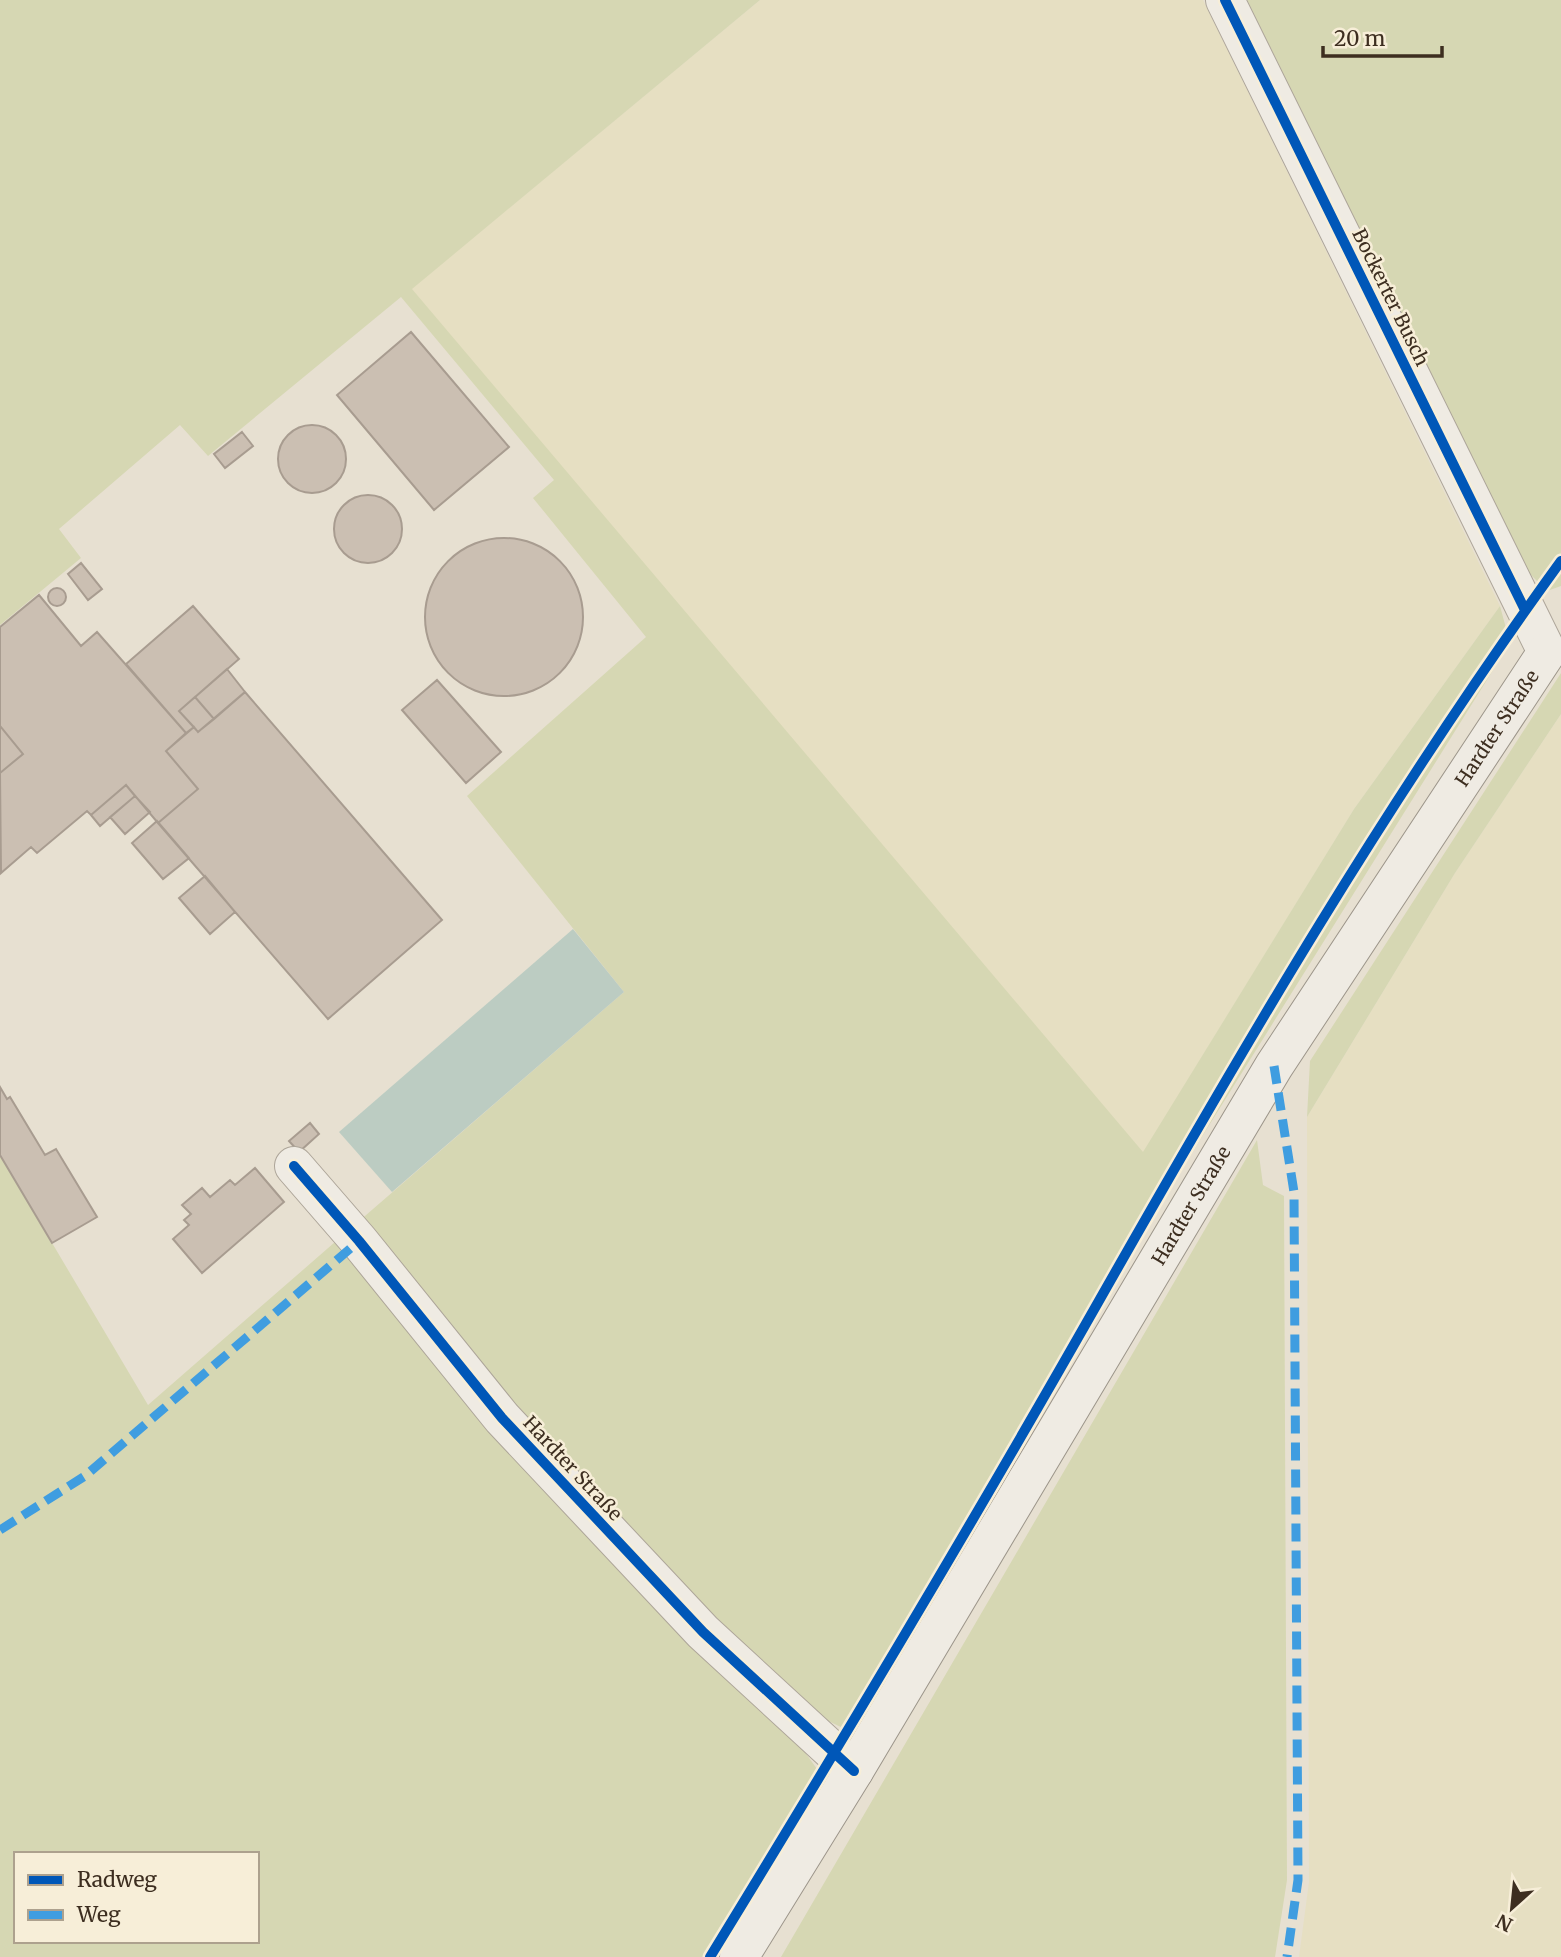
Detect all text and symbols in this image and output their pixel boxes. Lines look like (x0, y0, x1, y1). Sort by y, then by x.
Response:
scale bar (1323, 14, 1442, 58)
text: 20 m (1334, 25, 1386, 52)
street label: Bockerter Busch (1347, 224, 1435, 370)
street label: Hardter Straße (1450, 665, 1544, 791)
street label: Hardter Straße (1146, 1141, 1236, 1269)
street label: Hardter Straße (518, 1411, 628, 1525)
legend (14, 1852, 259, 1943)
text: Radweg (77, 1866, 157, 1893)
north arrow (1477, 1873, 1547, 1943)
text: Weg (76, 1901, 121, 1928)
text: N (1492, 1909, 1516, 1937)

